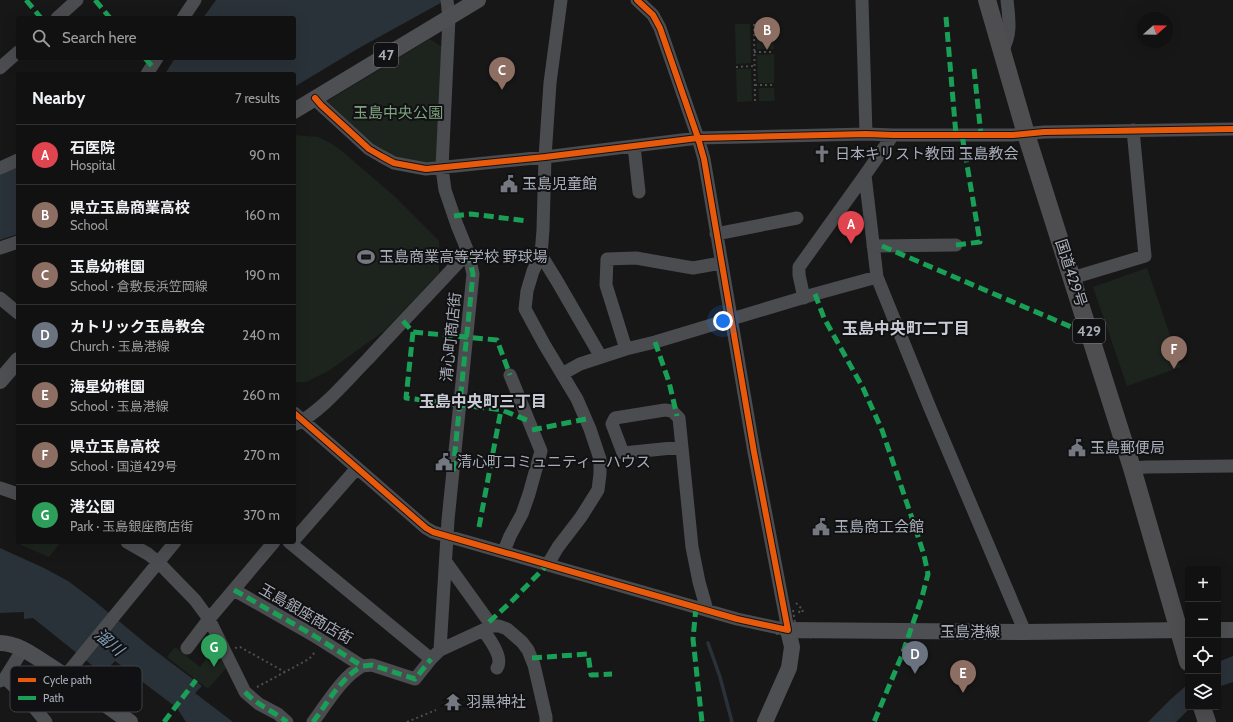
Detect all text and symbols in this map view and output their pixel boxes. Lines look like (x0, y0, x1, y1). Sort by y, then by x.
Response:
north arrow (1137, 12, 1173, 48)
search box (16, 16, 296, 60)
pin: B (754, 17, 780, 50)
icon: search (30, 27, 52, 49)
text: Search here (62, 29, 137, 47)
road number: 47 (374, 43, 398, 67)
pin: C (489, 57, 515, 90)
text: Nearby (32, 88, 85, 108)
text: 7 results (235, 90, 280, 106)
park label: 玉島中央公園 (353, 104, 443, 122)
text: 石医院 (70, 139, 115, 157)
church icon: 日本キリスト教団 玉島教会 (812, 144, 832, 164)
place label: 日本キリスト教団 玉島教会 (835, 145, 1018, 163)
text: A (41, 147, 49, 163)
text: 90 m (249, 147, 280, 163)
text: Hospital (70, 157, 115, 173)
public building icon: 玉島児童館 (499, 174, 519, 194)
place label: 玉島児童館 (522, 175, 597, 193)
text: 県立玉島商業高校 (70, 199, 190, 217)
text: B (41, 207, 49, 223)
text: 160 m (245, 207, 280, 223)
pin: A (838, 211, 864, 244)
text: School (70, 217, 108, 233)
street label: 国道429号 (1052, 237, 1090, 309)
sports icon: 玉島商業高等学校 野球場 (356, 247, 376, 267)
place label: 玉島商業高等学校 野球場 (379, 248, 547, 266)
text: 玉島幼稚園 (70, 258, 145, 276)
text: C (41, 267, 49, 283)
text: 190 m (245, 267, 280, 283)
text: School · 倉敷長浜笠岡線 (70, 278, 208, 294)
street label: 清心町商店街 (437, 291, 465, 383)
your location (713, 311, 733, 331)
text: カトリック玉島教会 (70, 318, 205, 336)
district label: 玉島中央町二丁目 (842, 319, 970, 338)
road number: 429 (1073, 319, 1105, 343)
text: D (40, 327, 50, 343)
text: 240 m (242, 327, 280, 343)
pin: F (1161, 336, 1187, 369)
text: Church · 玉島港線 (70, 338, 170, 354)
text: 海星幼稚園 (70, 378, 145, 396)
text: E (41, 387, 49, 403)
text: 260 m (242, 387, 280, 403)
district label: 玉島中央町三丁目 (419, 392, 547, 411)
text: School · 玉島港線 (70, 398, 169, 414)
text: 県立玉島高校 (70, 438, 160, 456)
public building icon: 玉島郵便局 (1067, 438, 1087, 458)
place label: 玉島郵便局 (1090, 439, 1165, 457)
text: F (42, 447, 48, 463)
text: 270 m (243, 447, 280, 463)
public building icon: 清心町コミュニティーハウス (434, 452, 454, 472)
place label: 清心町コミュニティーハウス (457, 453, 651, 471)
text: School · 国道429号 (70, 458, 178, 474)
text: 港公園 (70, 498, 115, 516)
text: G (41, 507, 49, 523)
text: 370 m (243, 507, 280, 523)
public building icon: 玉島商工会館 (811, 517, 831, 537)
text: Park · 玉島銀座商店街 (70, 518, 193, 534)
place label: 玉島商工会館 (834, 518, 924, 536)
map controls (1185, 566, 1221, 710)
button: + (1185, 566, 1221, 602)
street label: 玉島銀座商店街 (256, 580, 356, 648)
button: − (1185, 602, 1221, 638)
street label: 玉島港線 (940, 623, 1000, 641)
water label: 溜川 (91, 624, 129, 661)
pin: G (201, 634, 227, 667)
button: locate (1185, 638, 1221, 674)
pin: D (902, 641, 928, 674)
pin: E (950, 660, 976, 693)
legend (10, 666, 142, 712)
text: Cycle path (43, 673, 92, 687)
button: layers (1185, 674, 1221, 710)
text: Path (43, 691, 64, 705)
temple icon: 羽黒神社 (443, 692, 463, 712)
place label: 羽黒神社 (466, 693, 526, 711)

